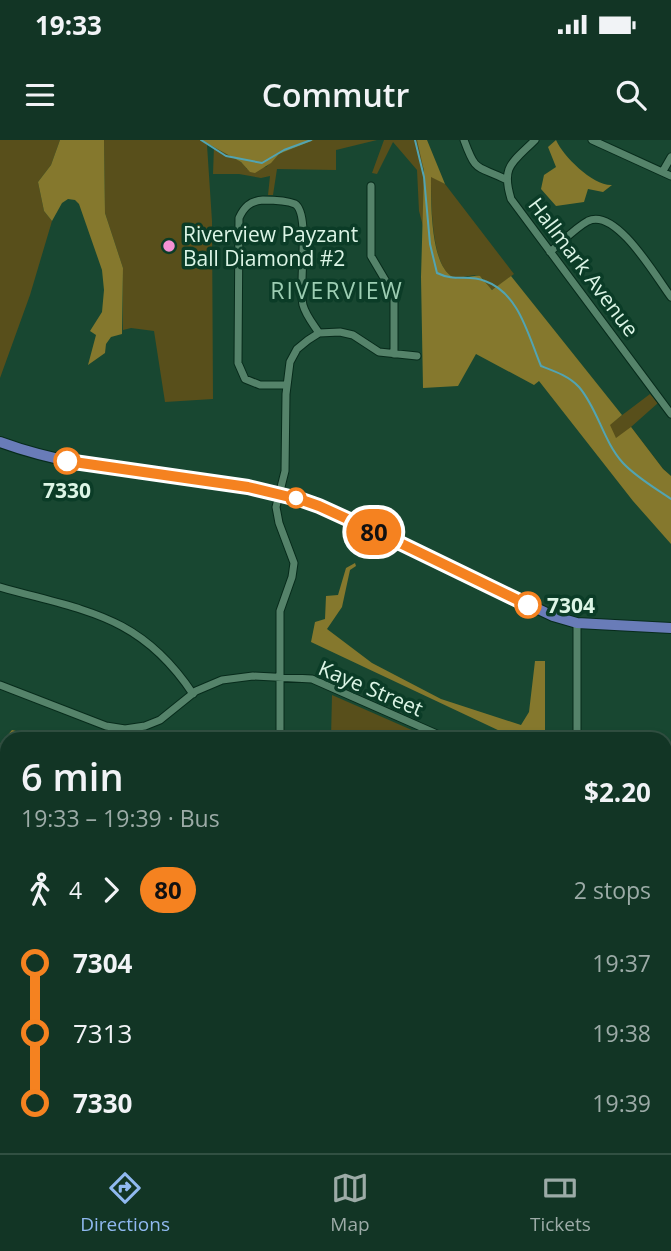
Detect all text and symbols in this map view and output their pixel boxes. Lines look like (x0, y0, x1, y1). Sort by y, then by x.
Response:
text: 19:33 (35, 7, 102, 43)
text: Commutr (262, 73, 409, 116)
icon: menu (21, 76, 59, 114)
icon: search (612, 76, 650, 114)
street label: Hallmark Avenue (523, 192, 645, 342)
place label: Riverview Payzant Ball Diamond #2 (183, 220, 358, 272)
marker: Riverview Payzant Ball Diamond #2 (161, 238, 177, 254)
district label: RIVERVIEW (270, 274, 404, 306)
marker: 7330 (54, 448, 80, 474)
place label: 7330 (43, 476, 91, 504)
unlabelled marker (286, 488, 306, 508)
line badge: 80 (342, 509, 406, 555)
text: 80 (360, 515, 388, 548)
place label: 7304 (547, 591, 595, 619)
marker: 7304 (515, 592, 541, 618)
street label: Kaye Street (314, 653, 428, 723)
text: 6 min (21, 750, 124, 802)
text: $2.20 (584, 774, 651, 810)
text: 19:33 – 19:39 · Bus (21, 802, 220, 834)
icon: walk (21, 871, 59, 909)
icon: forward (92, 871, 130, 909)
text: 80 (154, 873, 182, 906)
text: 4 (69, 874, 82, 906)
text: 2 stops (574, 874, 651, 906)
text: 7304 (73, 945, 132, 981)
text: 19:37 (592, 947, 651, 979)
text: 7313 (73, 1015, 132, 1051)
text: 19:38 (592, 1017, 651, 1049)
text: 7330 (73, 1085, 132, 1121)
text: 19:39 (592, 1087, 651, 1119)
tab: Directions (80, 1169, 170, 1237)
tab: Map (330, 1169, 370, 1237)
tab: Tickets (530, 1169, 591, 1237)

